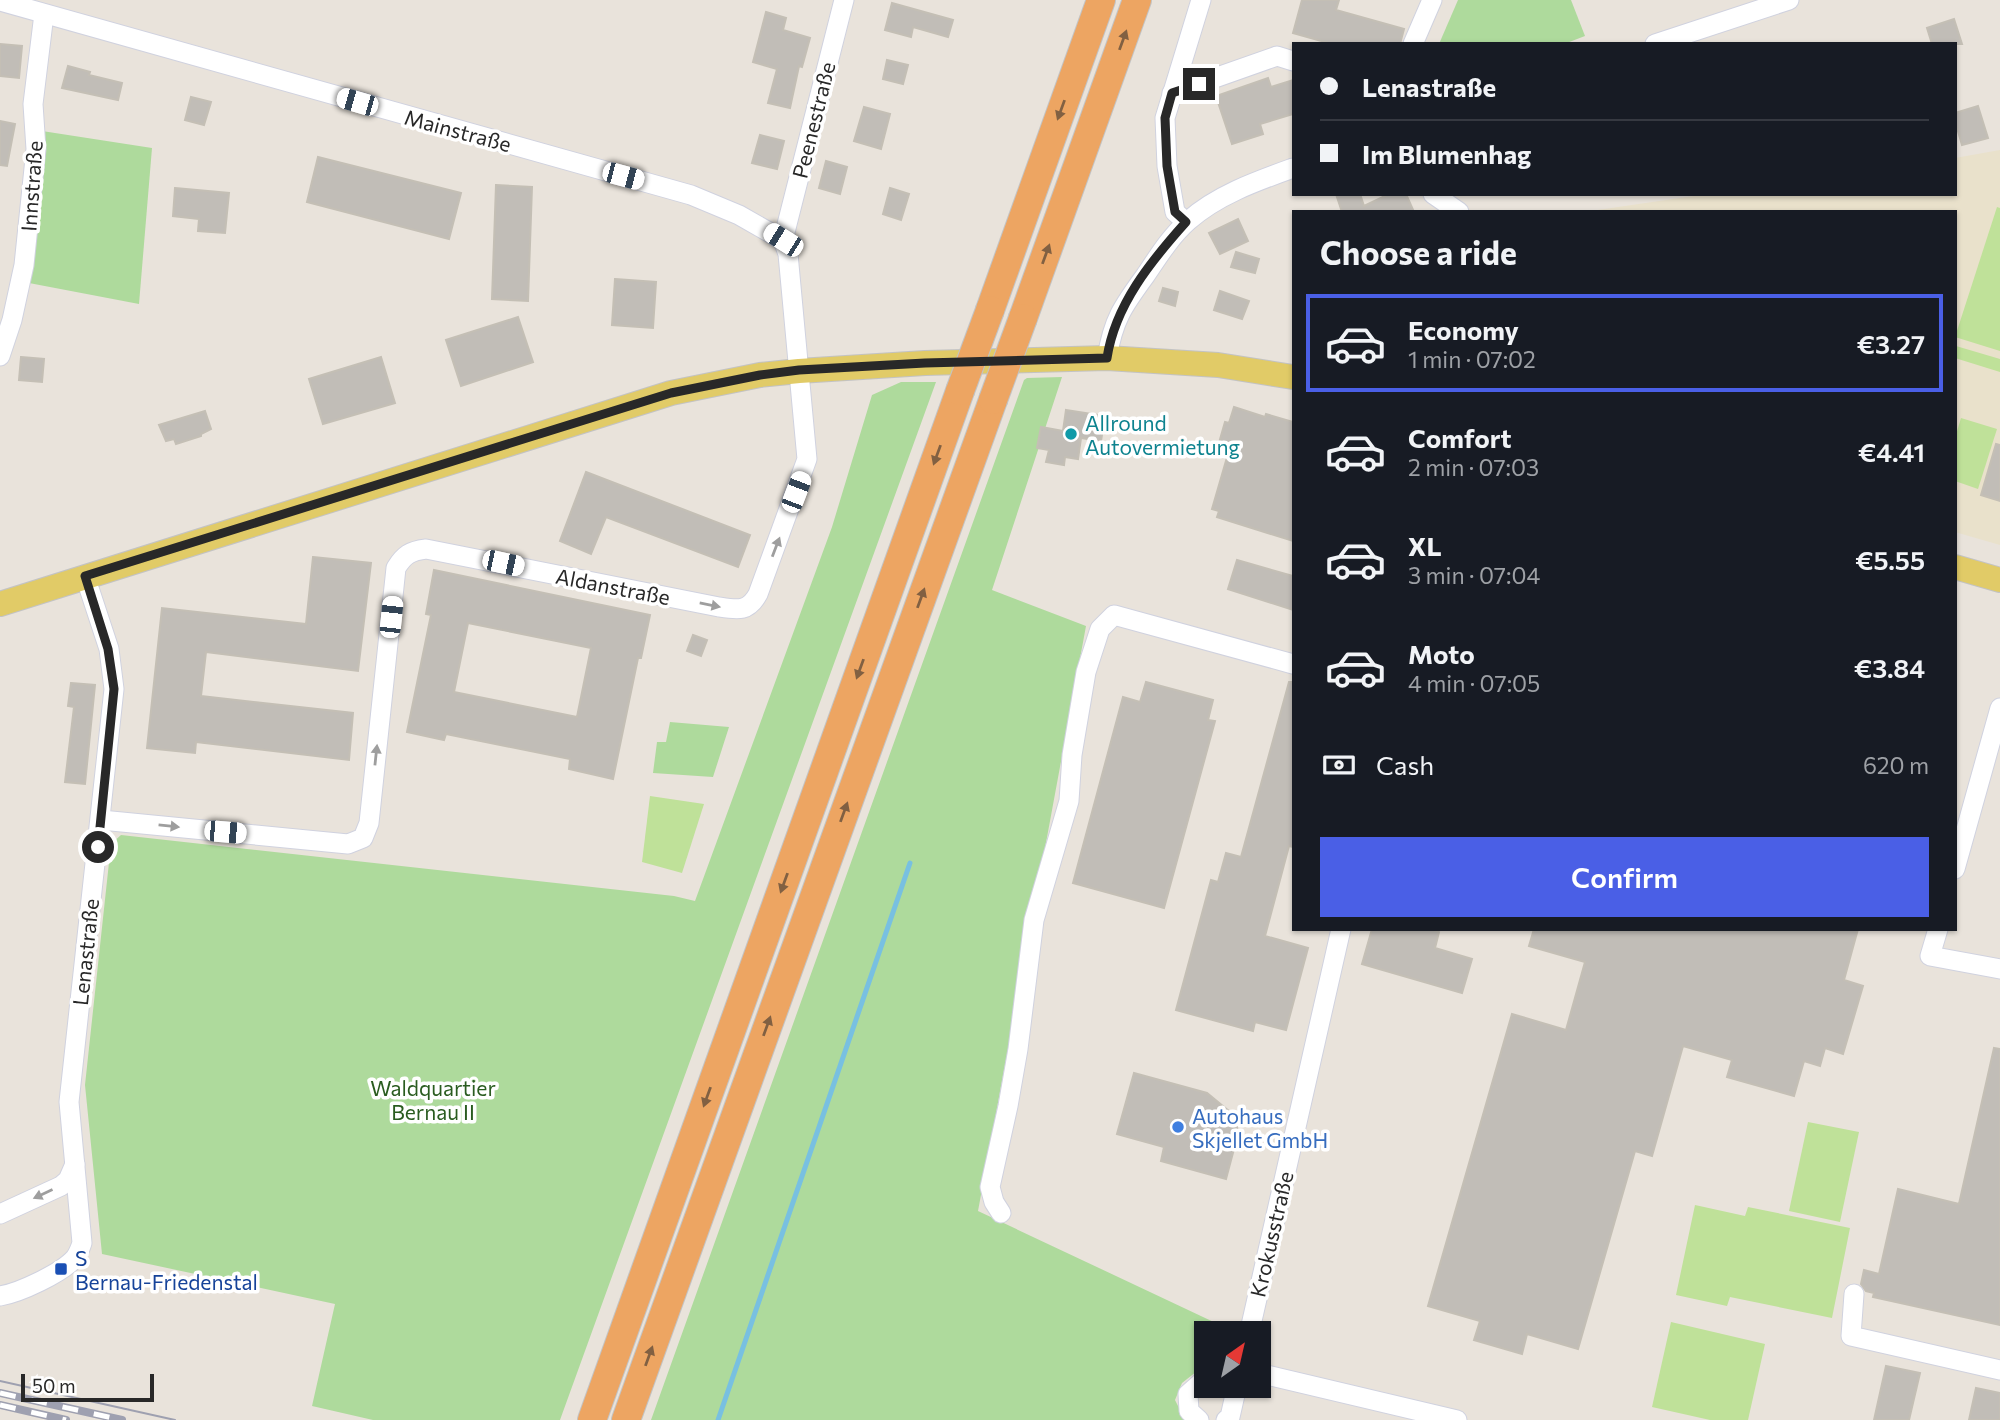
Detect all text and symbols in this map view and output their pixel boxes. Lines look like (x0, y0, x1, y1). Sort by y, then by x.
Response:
one-way arrow (1118, 29, 1129, 50)
street label: Peenestraße (786, 59, 840, 181)
route end (1183, 68, 1215, 100)
text: Lenastraße (1362, 71, 1496, 102)
car (334, 86, 381, 118)
one-way arrow (1055, 100, 1066, 121)
street label: Mainstraße (402, 104, 514, 156)
text: Im Blumenhag (1362, 138, 1531, 169)
street label: Innstraße (15, 140, 47, 232)
car (600, 160, 647, 192)
car (760, 220, 807, 260)
text: Choose a ride (1320, 232, 1517, 272)
one-way arrow (1041, 243, 1052, 264)
icon: car (1324, 312, 1387, 375)
text: Economy (1408, 314, 1519, 345)
text: €3.27 (1857, 328, 1925, 359)
text: 1 min · 07:02 (1408, 345, 1536, 373)
place label: Allround Autovermietung (1085, 410, 1240, 459)
icon: car (1324, 420, 1387, 483)
text: Comfort (1408, 422, 1511, 453)
marker: Allround Autovermietung (1063, 426, 1079, 442)
text: €4.41 (1858, 436, 1925, 467)
one-way arrow (931, 444, 942, 465)
text: 2 min · 07:03 (1408, 453, 1539, 481)
car (779, 469, 814, 515)
icon: car (1324, 528, 1387, 591)
text: XL (1408, 530, 1442, 561)
one-way arrow (770, 536, 781, 557)
text: €5.55 (1855, 544, 1925, 575)
car (481, 548, 526, 578)
text: 3 min · 07:04 (1408, 561, 1540, 589)
street label: Aldanstraße (554, 563, 672, 609)
one-way arrow (916, 588, 927, 609)
car (379, 595, 404, 639)
one-way arrow (699, 600, 721, 611)
icon: car (1324, 636, 1387, 699)
text: Moto (1408, 638, 1475, 669)
text: €3.84 (1854, 652, 1925, 683)
one-way arrow (854, 659, 865, 680)
text: 4 min · 07:05 (1408, 669, 1540, 697)
one-way arrow (370, 744, 381, 766)
icon: cash (1320, 746, 1358, 784)
text: Cash (1376, 749, 1434, 780)
text: 620 m (1863, 751, 1929, 779)
one-way arrow (839, 802, 850, 823)
car (204, 820, 247, 844)
one-way arrow (158, 821, 180, 832)
route start (82, 831, 114, 863)
button: Confirm (1320, 837, 1929, 917)
one-way arrow (778, 873, 789, 894)
street label: Lenastraße (67, 897, 103, 1007)
one-way arrow (762, 1016, 773, 1037)
park label: Waldquartier Bernau II (370, 1075, 496, 1124)
one-way arrow (701, 1087, 712, 1108)
place label: Autohaus Skjellet GmbH (1192, 1103, 1328, 1152)
marker: Autohaus Skjellet GmbH (1170, 1119, 1186, 1135)
street label: Krokusstraße (1244, 1169, 1298, 1299)
one-way arrow (33, 1188, 53, 1200)
place label: S Bernau-Friedenstal (75, 1245, 258, 1294)
marker: S Bernau-Friedenstal (53, 1261, 69, 1277)
north arrow (1194, 1321, 1270, 1398)
map controls (1194, 1321, 1271, 1398)
one-way arrow (644, 1345, 655, 1366)
scale bar (21, 1371, 154, 1403)
text: 50 m (32, 1374, 76, 1397)

